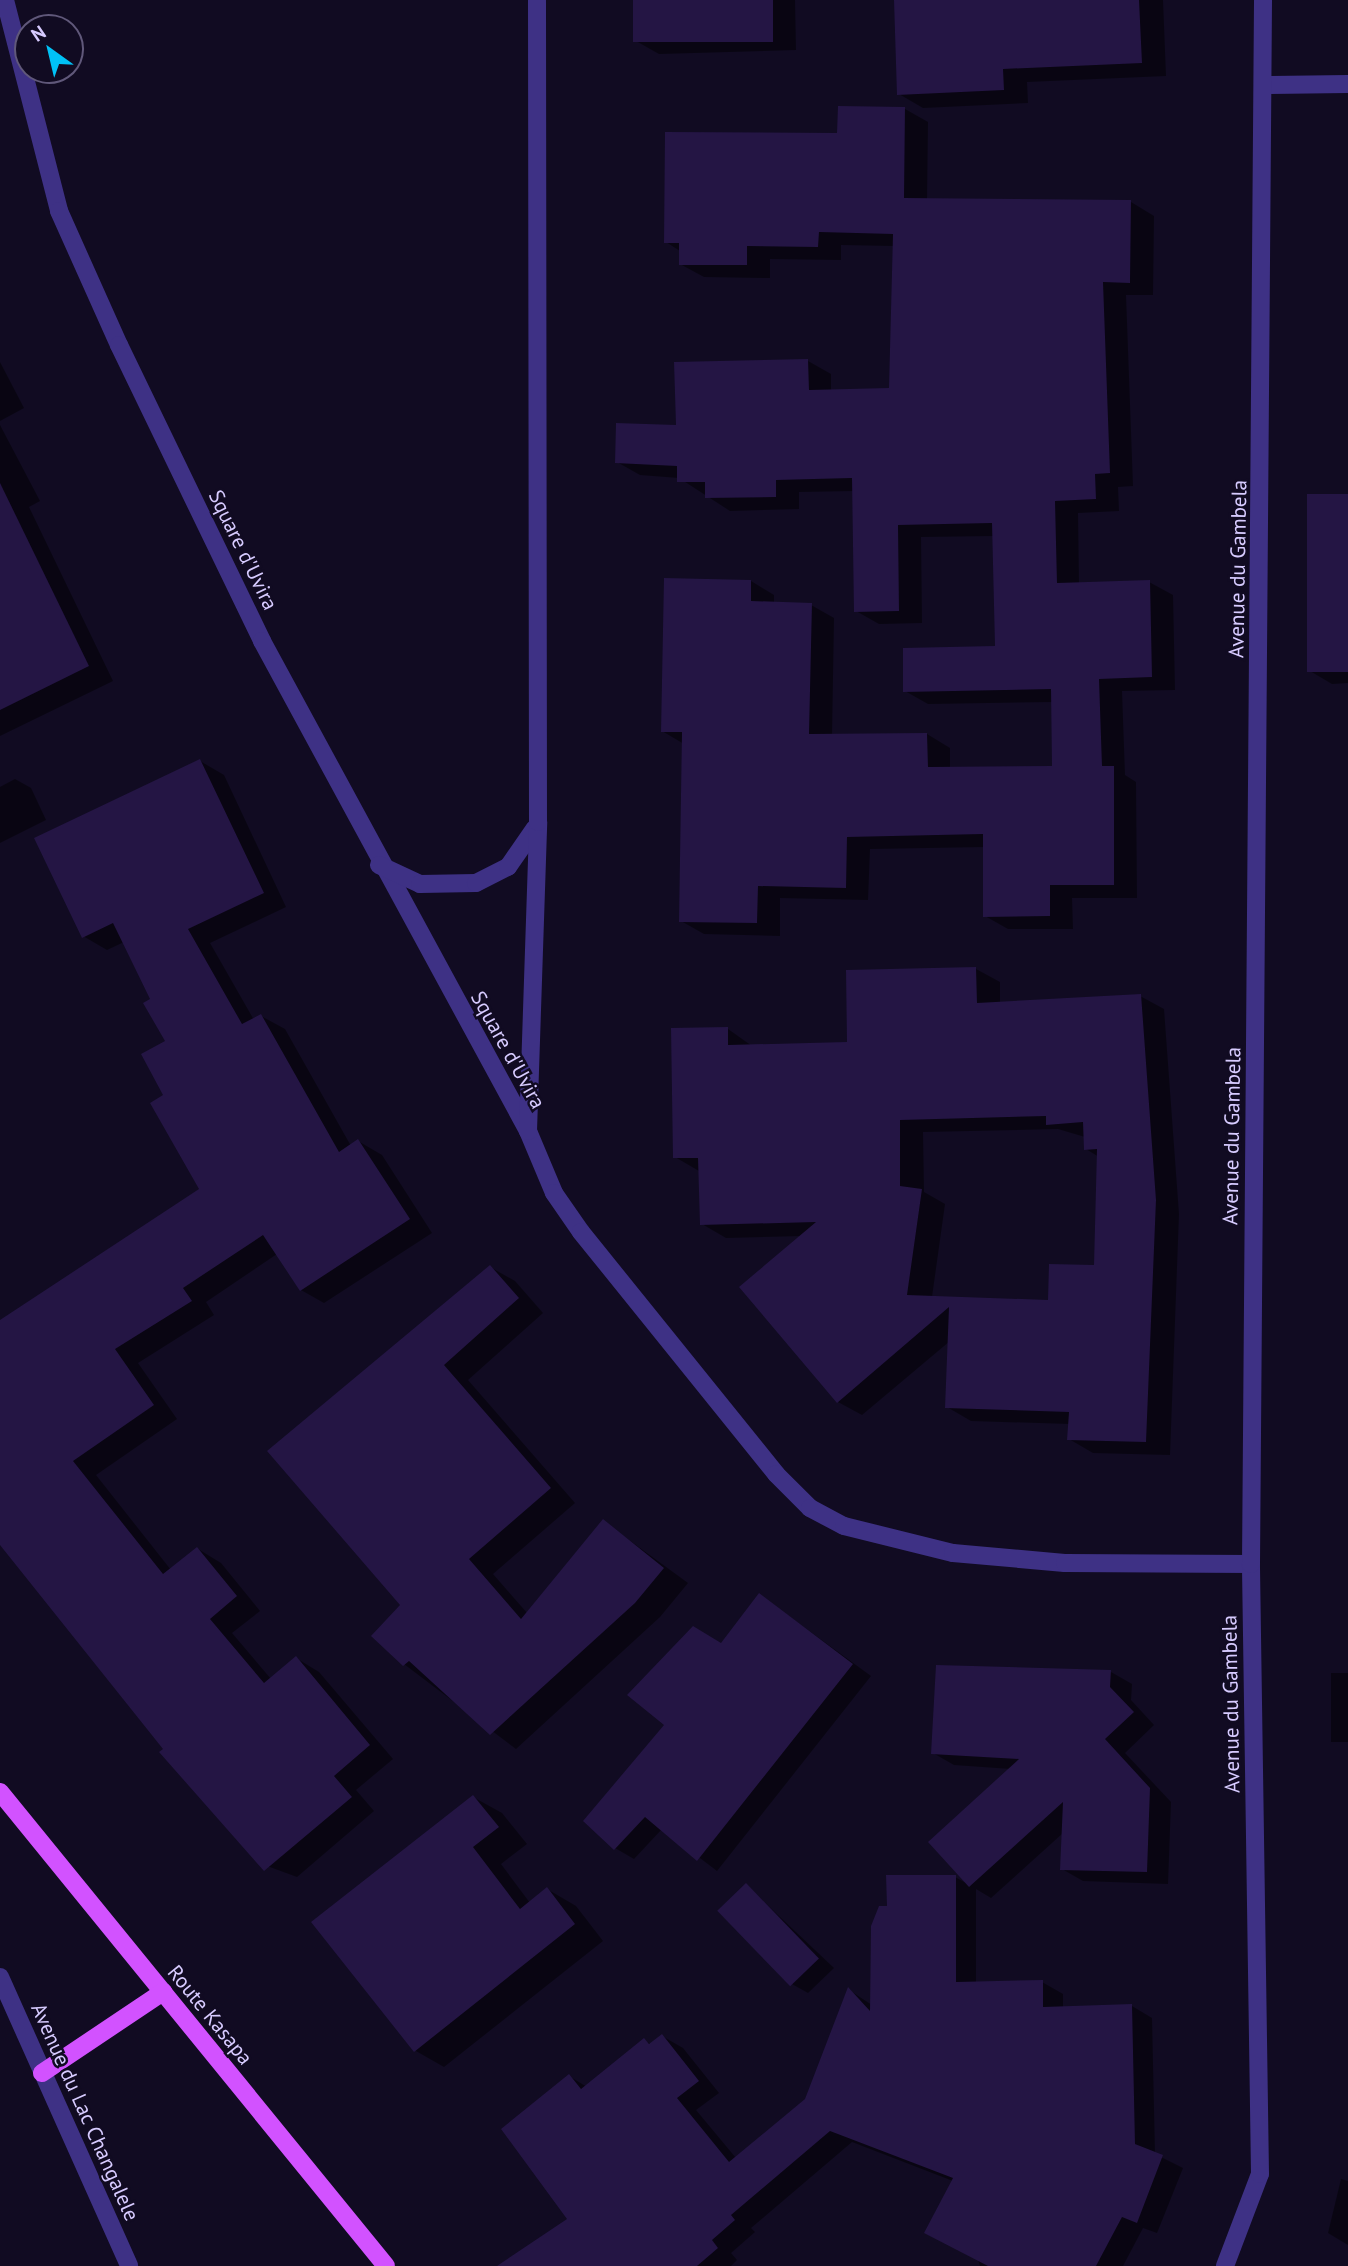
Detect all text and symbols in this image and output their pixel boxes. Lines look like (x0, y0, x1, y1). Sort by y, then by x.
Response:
north arrow (14, 14, 84, 84)
text: N (26, 20, 50, 47)
street label: Avenue du Gambela (1224, 480, 1252, 658)
street label: Square d'Uvira (203, 486, 283, 614)
street label: Square d'Uvira (465, 987, 551, 1113)
street label: Avenue du Gambela (1218, 1047, 1246, 1225)
street label: Avenue du Gambela (1217, 1615, 1245, 1793)
street label: Route Kasapa (162, 1960, 258, 2070)
street label: Avenue du Lac Changalele (25, 1999, 145, 2225)

